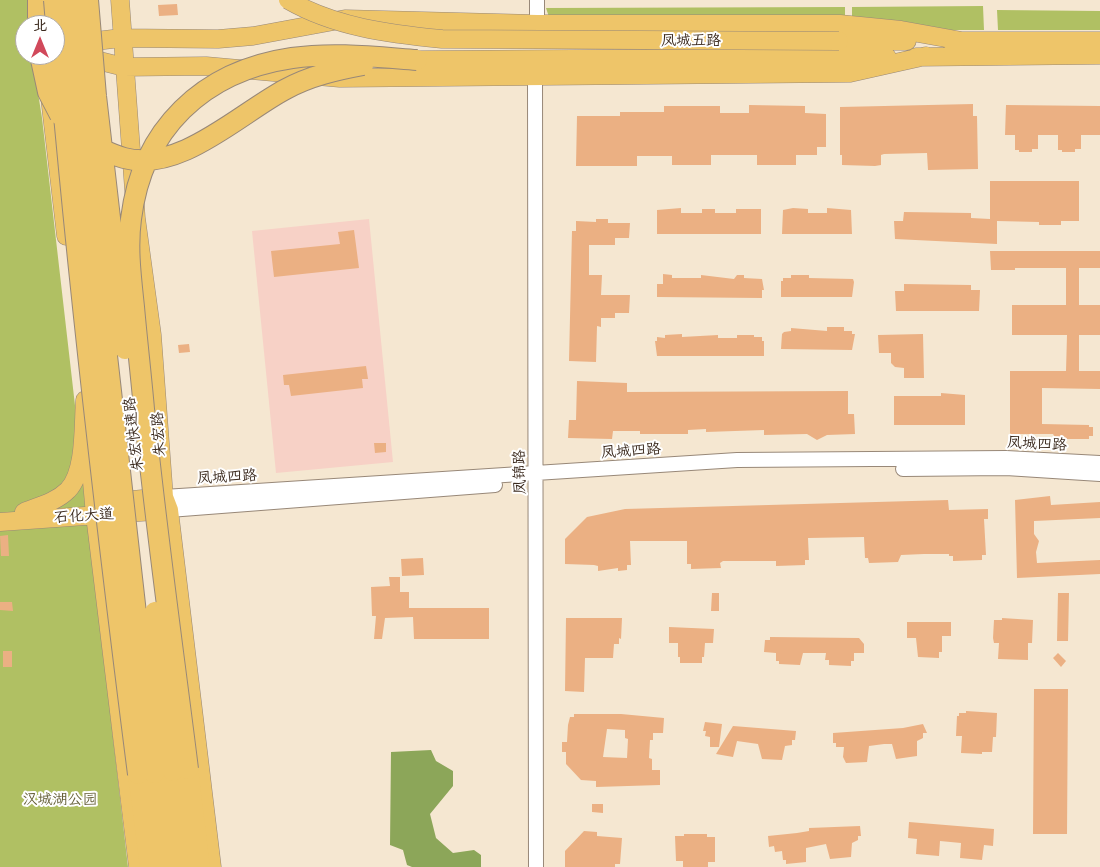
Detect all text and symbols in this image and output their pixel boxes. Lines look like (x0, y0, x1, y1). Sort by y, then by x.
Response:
north arrow (15, 15, 65, 65)
text: 北 (33, 17, 47, 34)
street label: 凤城五路 (661, 32, 721, 50)
street label: 朱宏快速路 (120, 396, 148, 472)
street label: 朱宏路 (148, 411, 170, 457)
street label: 凤城四路 (1007, 433, 1067, 455)
street label: 凤城四路 (600, 440, 662, 462)
street label: 凤锦路 (511, 449, 529, 495)
street label: 凤城四路 (197, 466, 257, 488)
street label: 石化大道 (53, 505, 115, 527)
park label: 汉城湖公园 (23, 791, 97, 809)

